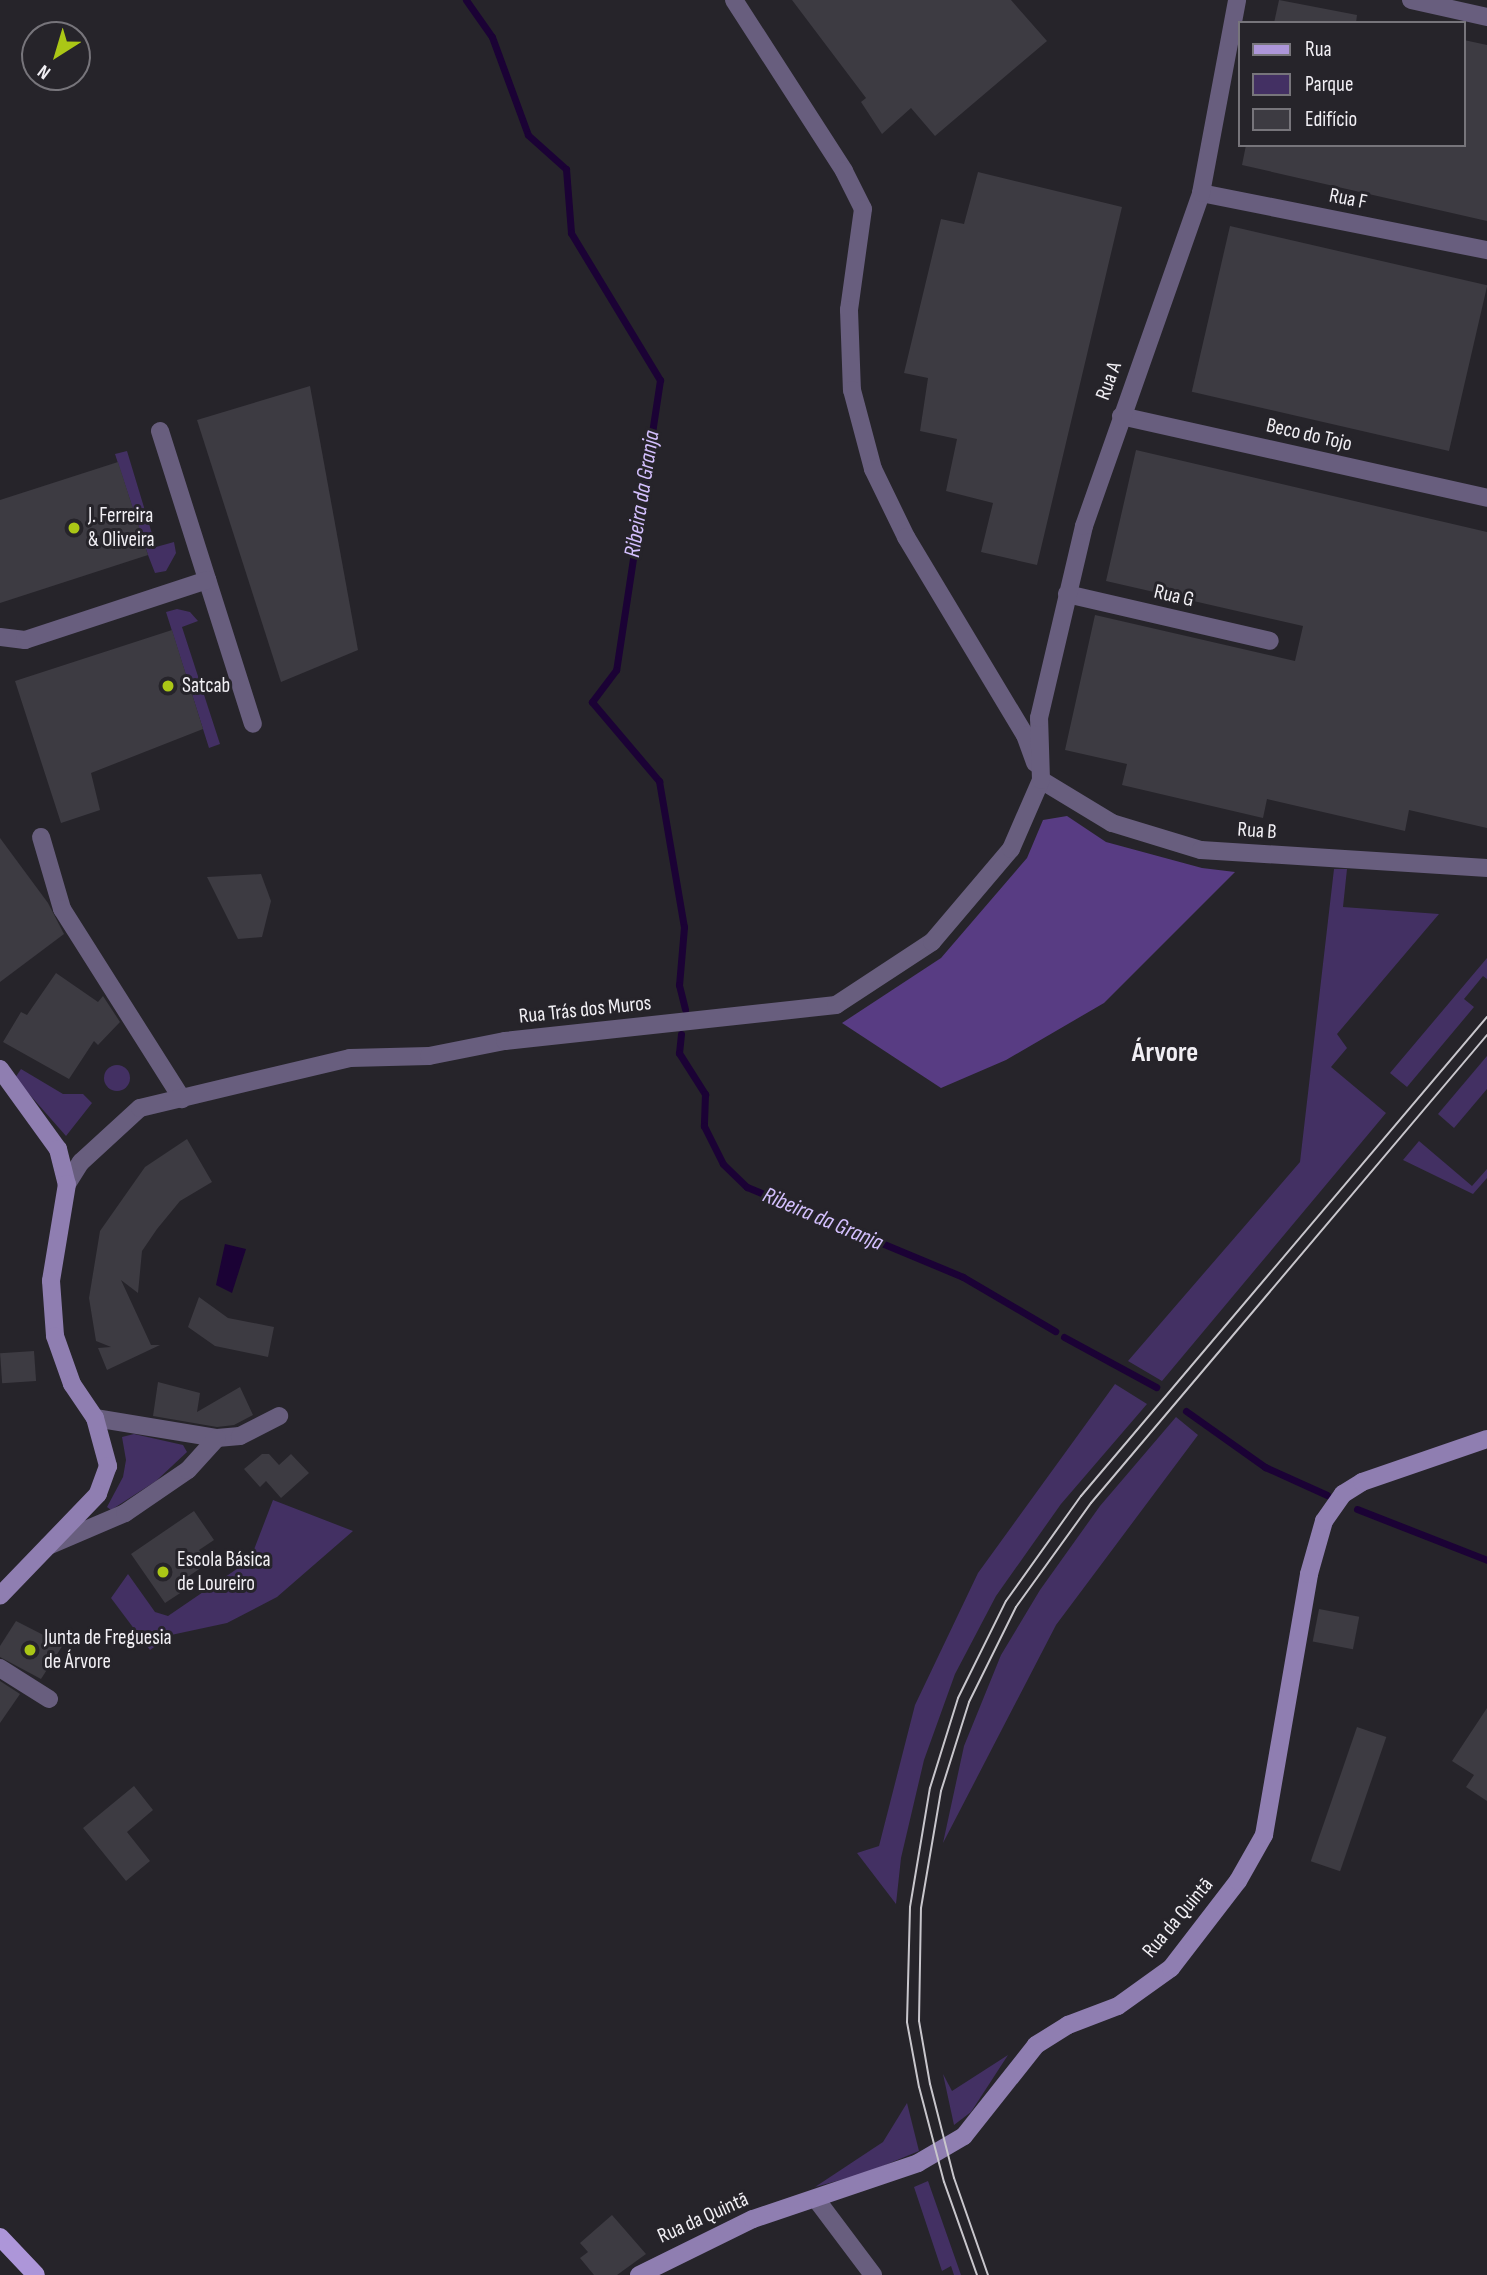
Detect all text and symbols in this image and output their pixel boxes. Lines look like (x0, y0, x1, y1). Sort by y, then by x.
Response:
north arrow (21, 21, 91, 91)
legend (1238, 21, 1466, 147)
text: Rua (1305, 37, 1332, 62)
text: N (33, 59, 55, 84)
text: Parque (1305, 72, 1353, 97)
text: Edifício (1305, 107, 1357, 132)
street label: Rua F (1327, 183, 1369, 215)
street label: Rua A (1091, 358, 1127, 404)
street label: Beco do Tojo (1264, 413, 1354, 457)
water label: Ribeira da Granja (618, 429, 666, 559)
place label: J. Ferreira & Oliveira (88, 503, 155, 553)
marker: J. Ferreira & Oliveira (66, 520, 82, 536)
street label: Rua G (1151, 579, 1197, 613)
place label: Satcab (182, 673, 230, 699)
marker: Satcab (160, 678, 176, 694)
street label: Rua B (1237, 817, 1277, 845)
street label: Rua Trás dos Muros (518, 991, 652, 1029)
district label: Árvore (1132, 1036, 1198, 1070)
water label: Ribeira da Granja (759, 1181, 887, 1257)
place label: Escola Básica de Loureiro (177, 1547, 271, 1597)
marker: Escola Básica de Loureiro (155, 1564, 171, 1580)
place label: Junta de Freguesia de Árvore (44, 1625, 172, 1675)
marker: Junta de Freguesia de Árvore (22, 1642, 38, 1658)
street label: Rua da Quintã (1137, 1873, 1219, 1963)
street label: Rua da Quintã (654, 2187, 752, 2249)

